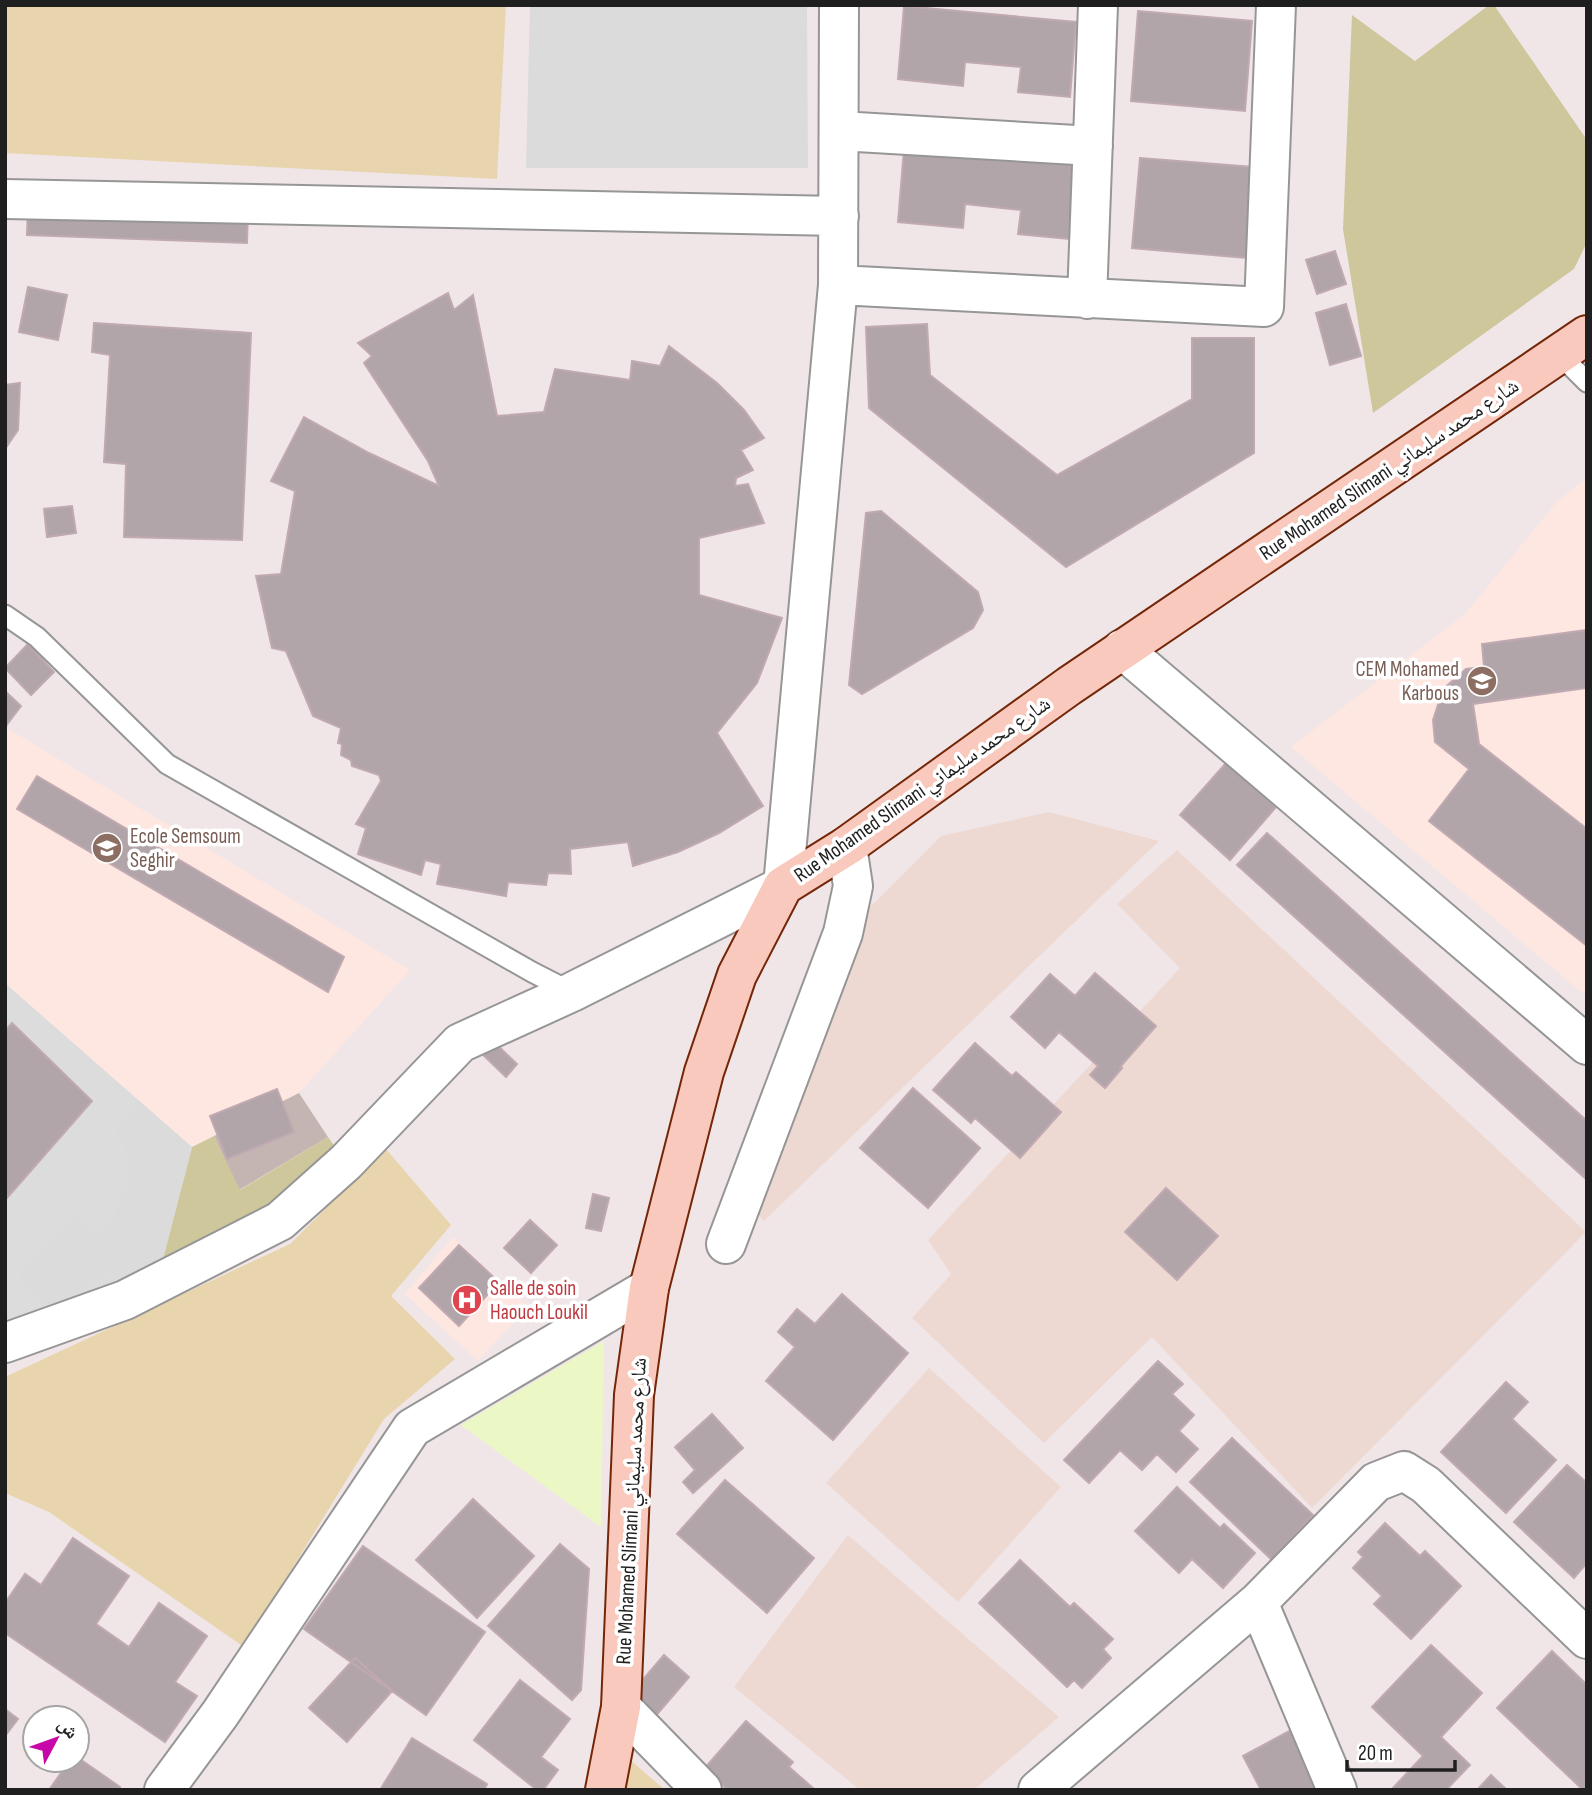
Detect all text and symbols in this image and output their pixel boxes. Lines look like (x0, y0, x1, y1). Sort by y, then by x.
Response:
street label: Rue Mohamed Slimani شارع محمد سليماني (1255, 373, 1525, 568)
place label: CEM Mohamed Karbous (1355, 657, 1459, 706)
school or university icon: CEM Mohamed Karbous (1465, 664, 1499, 698)
street label: Rue Mohamed Slimani شارع محمد سليماني (789, 691, 1057, 890)
place label: Ecole Semsoum Seghir (130, 824, 241, 873)
school or university icon: Ecole Semsoum Seghir (90, 831, 124, 865)
place label: Salle de soin Haouch Loukil (490, 1276, 588, 1325)
hospital icon: Salle de soin Haouch Loukil (450, 1283, 484, 1317)
street label: Rue Mohamed Slimani شارع محمد سليماني (611, 1357, 655, 1665)
north arrow (21, 1704, 91, 1774)
text: ش (52, 1714, 83, 1744)
scale bar (1347, 1728, 1456, 1772)
text: 20 m (1358, 1741, 1393, 1766)

